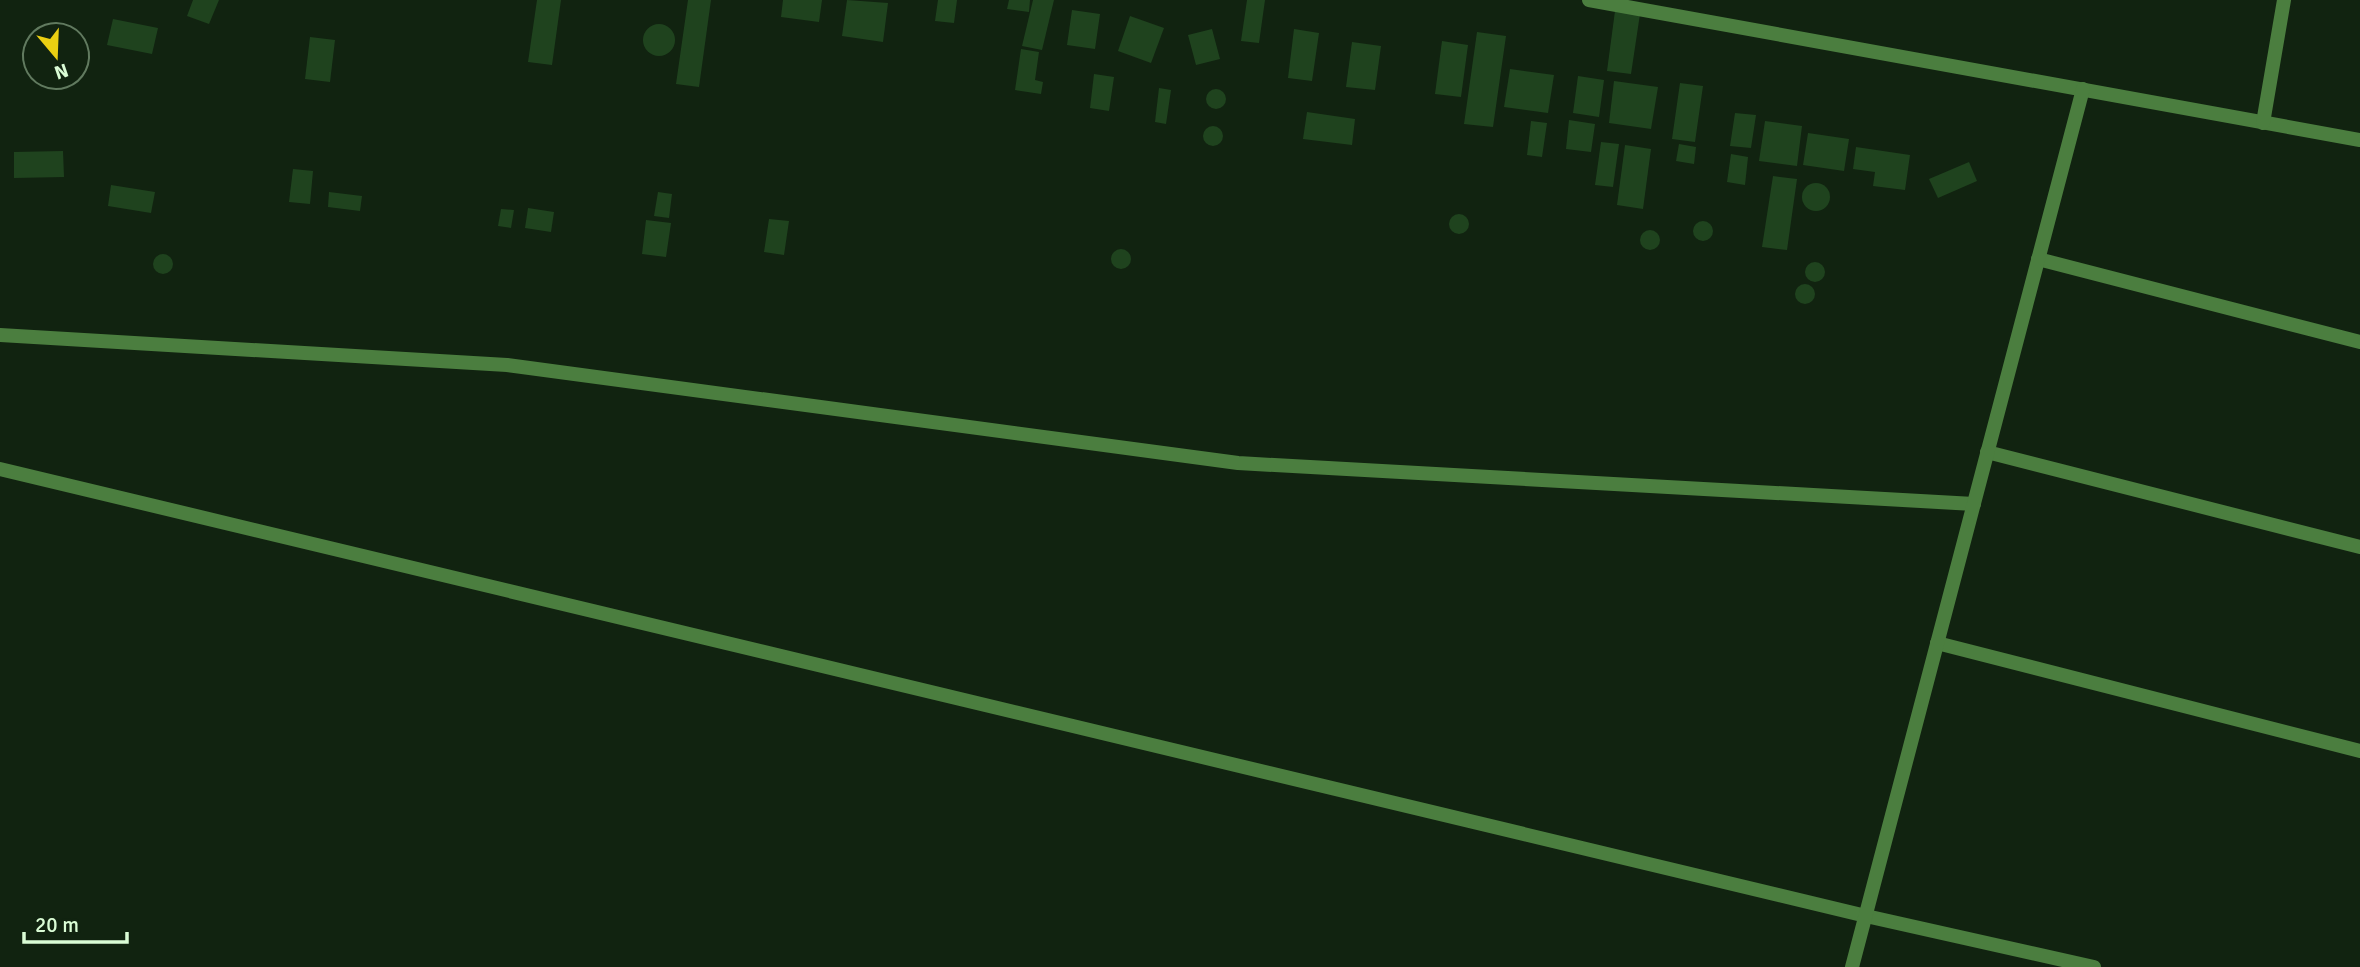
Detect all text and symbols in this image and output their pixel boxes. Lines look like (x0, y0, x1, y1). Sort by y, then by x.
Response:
north arrow (21, 21, 91, 91)
text: N (51, 58, 71, 85)
scale bar (24, 900, 128, 944)
text: 20 m (35, 912, 79, 938)

